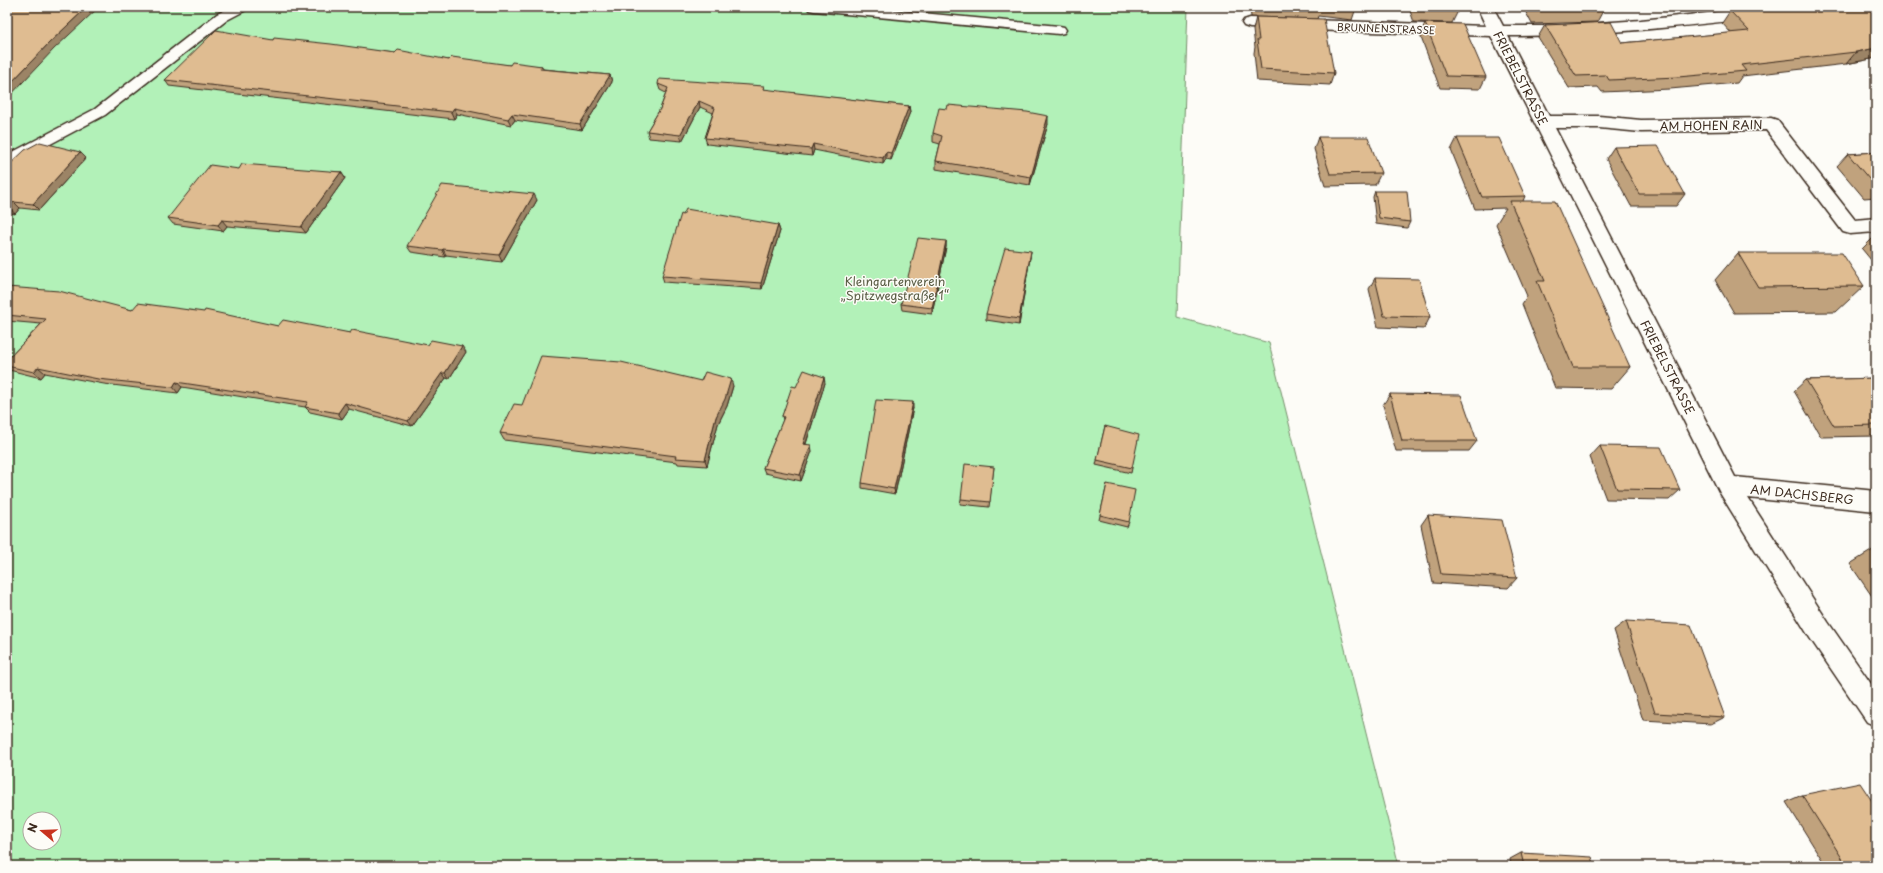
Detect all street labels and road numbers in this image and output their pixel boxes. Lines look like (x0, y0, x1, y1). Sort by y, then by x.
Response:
street label: BRUNNENSTRASSE (1337, 19, 1435, 37)
street label: FRIEBELSTRASSE (1489, 28, 1553, 128)
street label: AM HOHEN RAIN (1659, 115, 1763, 135)
street label: FRIEBELSTRASSE (1636, 317, 1700, 417)
street label: AM DACHSBERG (1750, 480, 1854, 508)

